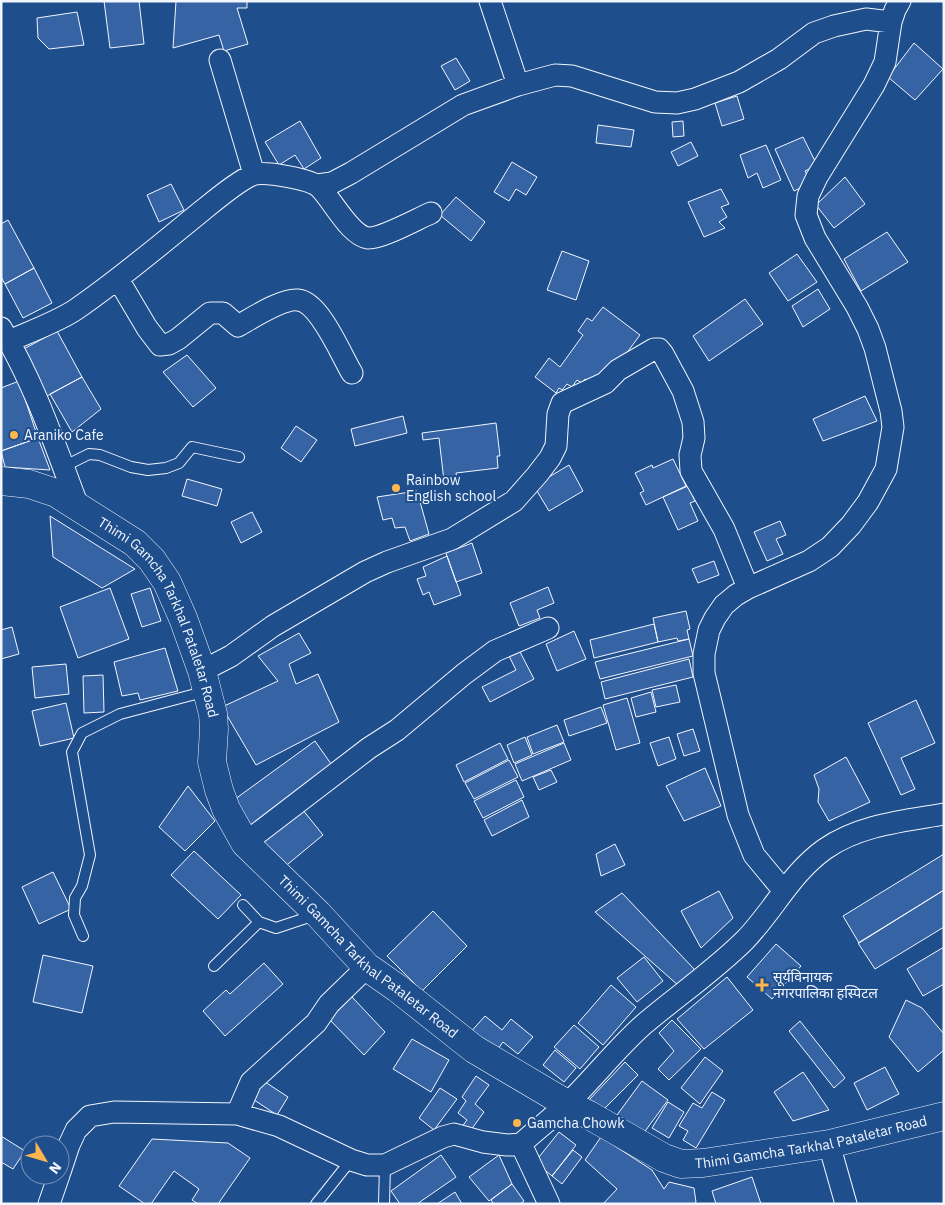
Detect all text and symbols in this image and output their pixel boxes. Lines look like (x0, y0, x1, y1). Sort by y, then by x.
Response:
place label: Araniko Cafe (24, 426, 104, 444)
marker: Araniko Cafe (8, 429, 20, 441)
place label: Rainbow English school (406, 471, 496, 505)
marker: Rainbow English school (390, 482, 402, 494)
street label: Thimi Gamcha Tarkhal Pataletar Road (95, 513, 223, 719)
street label: Thimi Gamcha Tarkhal Pataletar Road (274, 871, 462, 1042)
place label: सूर्यविनायक नगरपालिका हस्पिटल (773, 968, 878, 1002)
marker: सूर्यविनायक नगरपालिका हस्पिटल (755, 978, 769, 992)
street label: Thimi Gamcha Tarkhal Pataletar Road (694, 1111, 929, 1172)
place label: Gamcha Chowk (527, 1114, 625, 1132)
marker: Gamcha Chowk (511, 1117, 523, 1129)
north arrow (20, 1135, 70, 1185)
text: N (45, 1158, 65, 1178)

